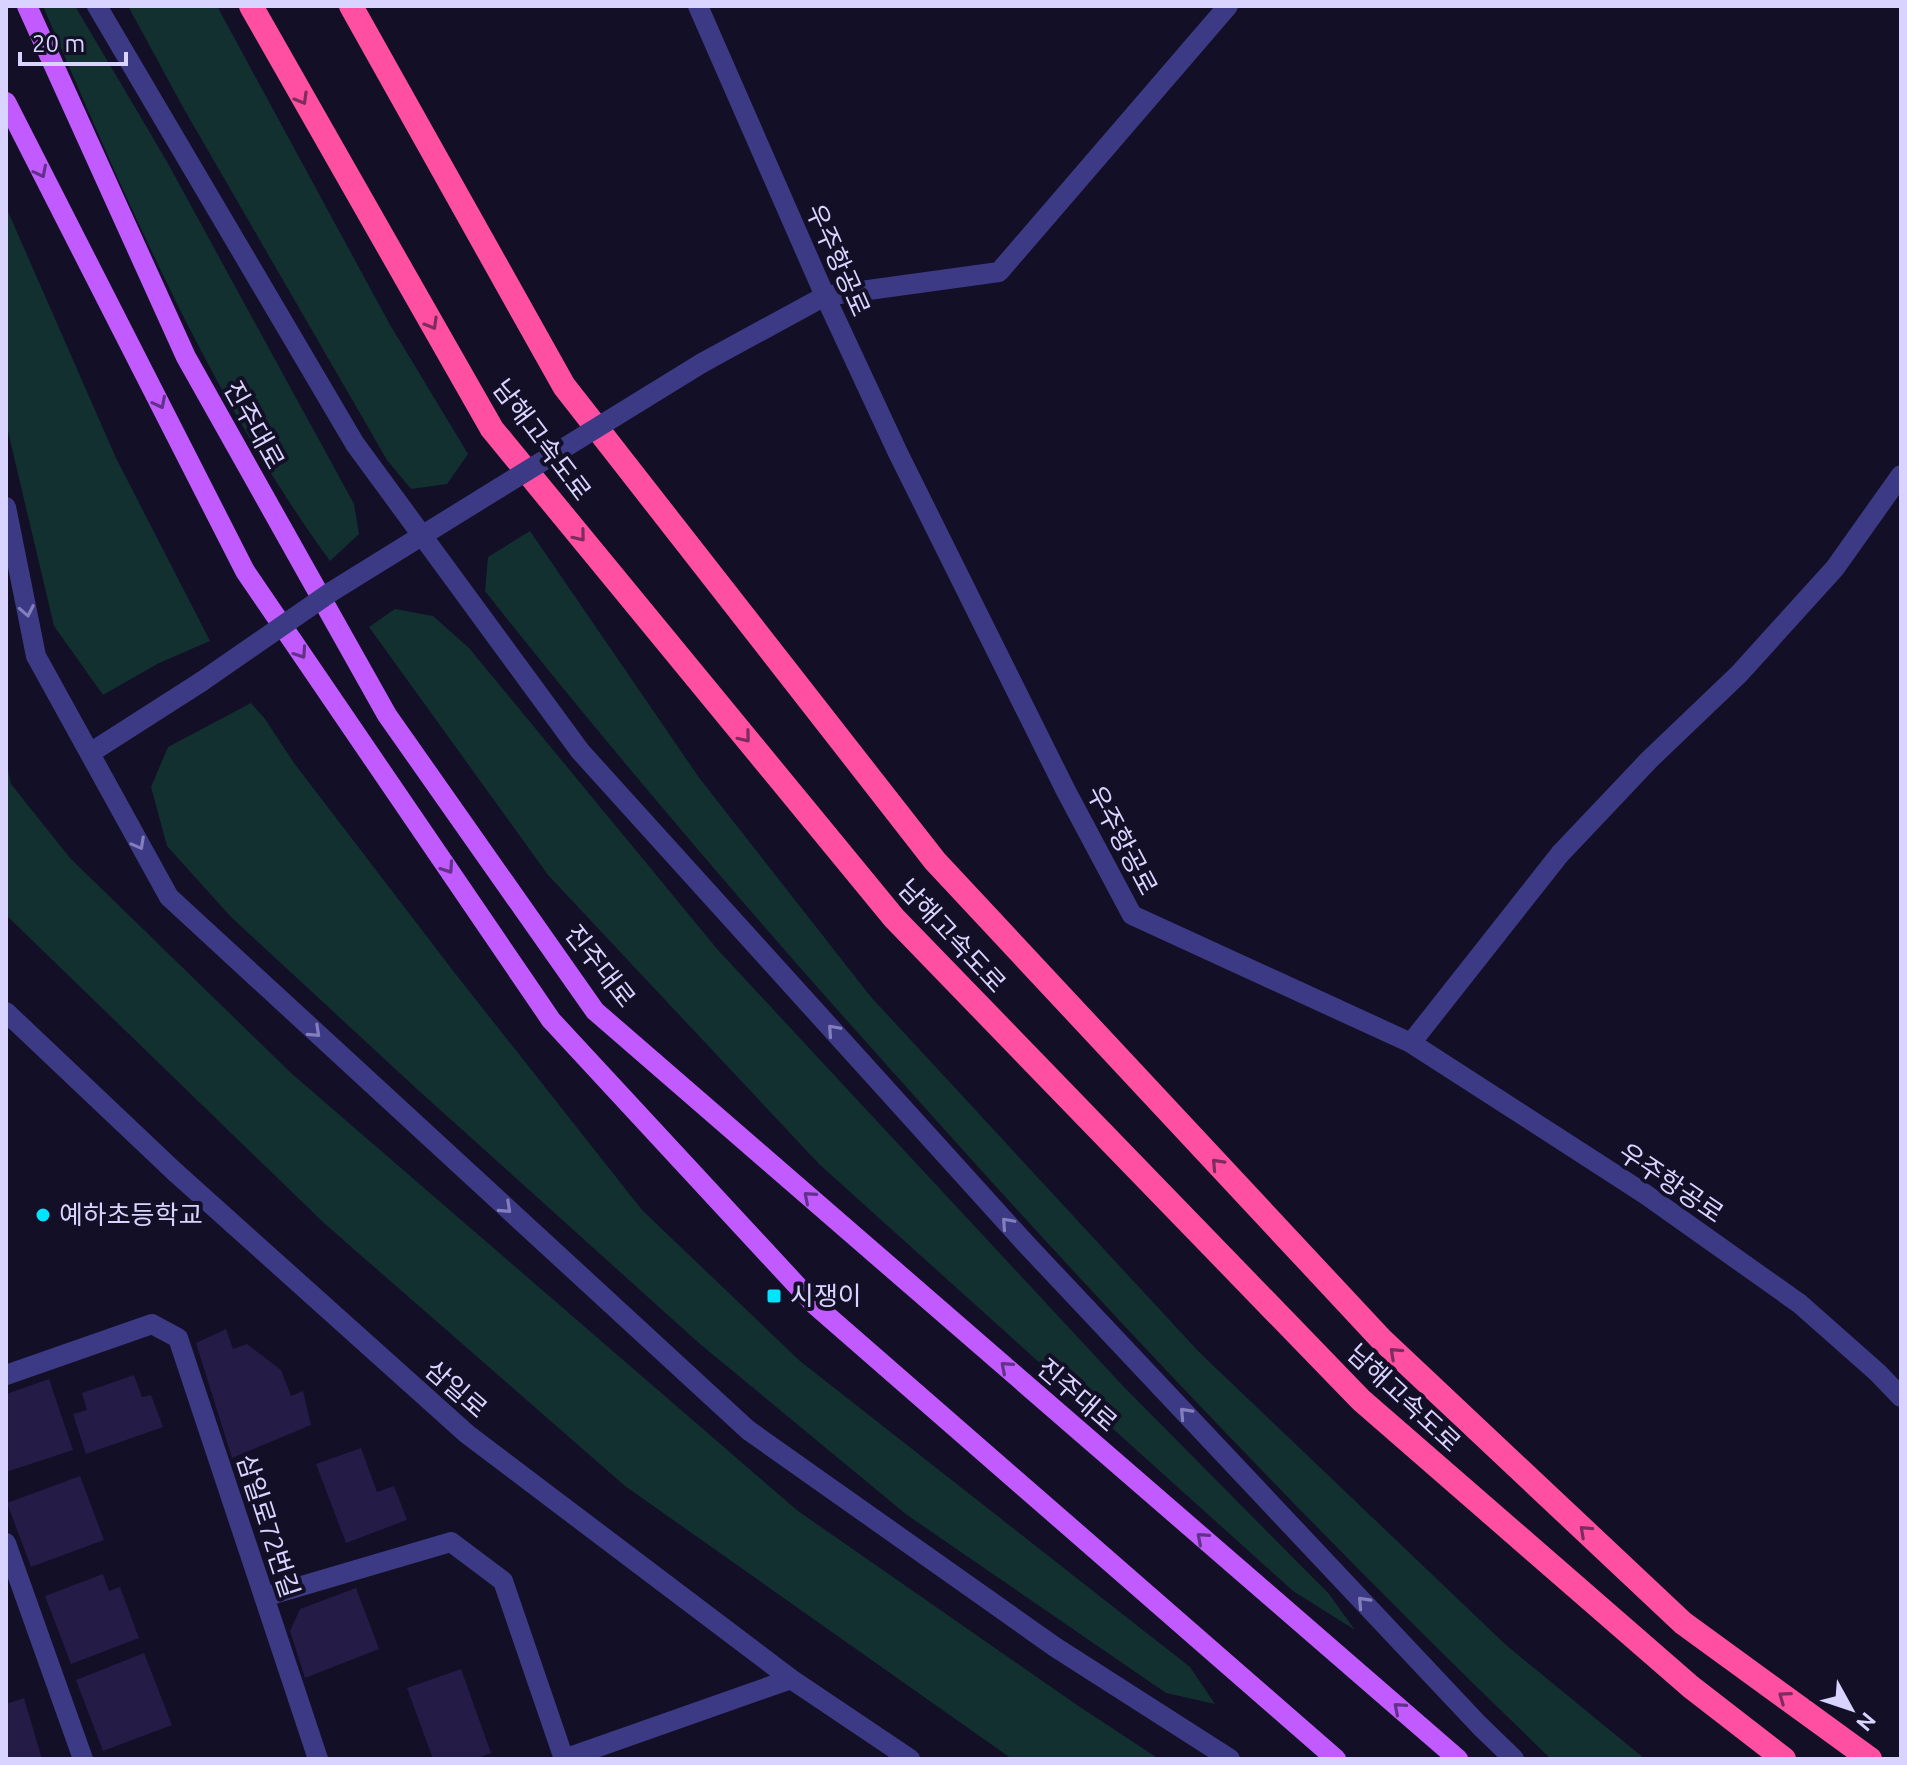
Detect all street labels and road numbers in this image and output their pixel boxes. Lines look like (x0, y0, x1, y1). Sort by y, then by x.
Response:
street label: 우주항공로 (801, 199, 876, 320)
street label: 남해고속도로 (488, 374, 597, 506)
street label: 진주대로 (219, 376, 290, 474)
street label: 우주항공로 (1082, 780, 1163, 899)
street label: 남해고속도로 (893, 873, 1012, 998)
street label: 진주대로 (560, 919, 641, 1012)
street label: 우주항공로 (1614, 1137, 1729, 1228)
street label: 남해고속도로 (1342, 1338, 1467, 1457)
street label: 진주대로 (1032, 1352, 1123, 1437)
street label: 삼일로 (420, 1354, 493, 1423)
street label: 삼일로72번길 (232, 1451, 305, 1601)

